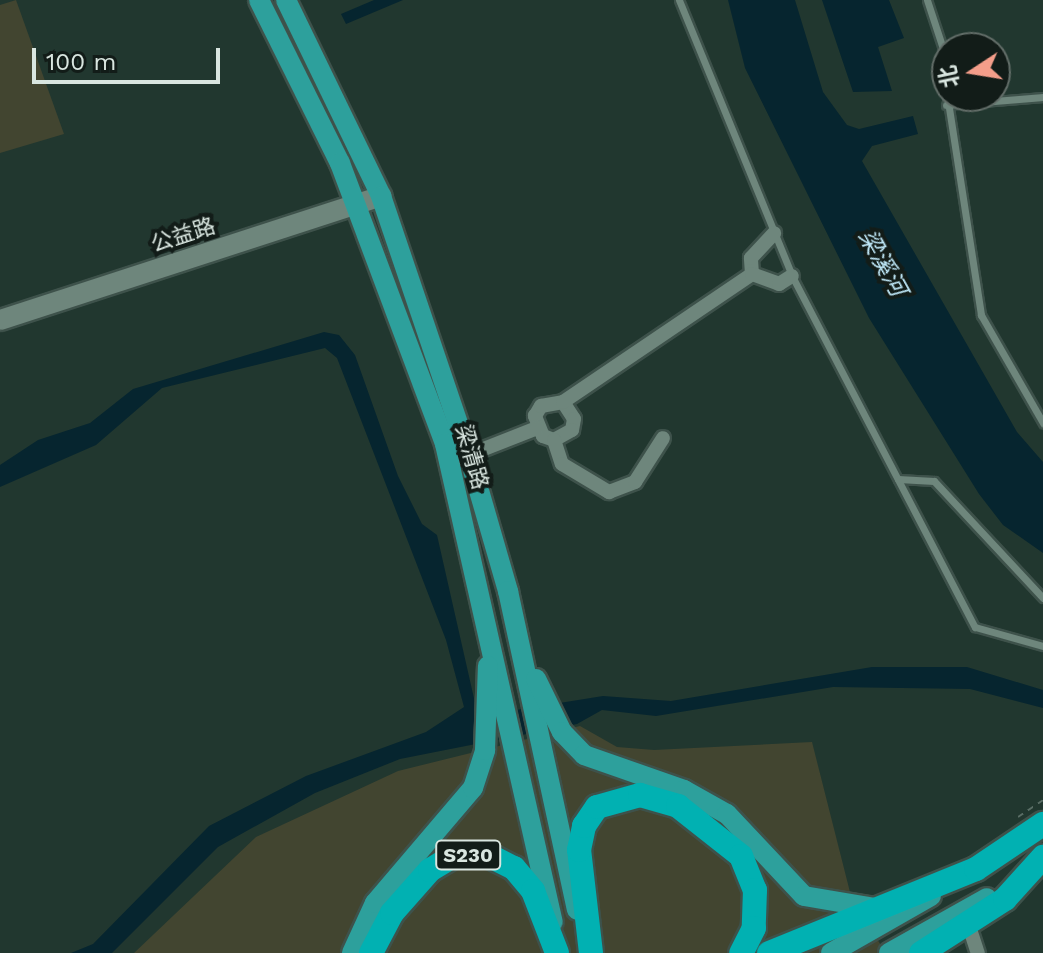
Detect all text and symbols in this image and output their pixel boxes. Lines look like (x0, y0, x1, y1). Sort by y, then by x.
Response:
scale bar (36, 32, 224, 82)
north arrow (931, 32, 1011, 112)
text: 100 m (46, 48, 116, 76)
text: 北 (934, 63, 964, 90)
street label: 公益路 (148, 212, 218, 258)
water label: 梁溪河 (852, 225, 912, 301)
street label: 梁清路 (450, 422, 494, 492)
road number: S230 (434, 839, 502, 871)

